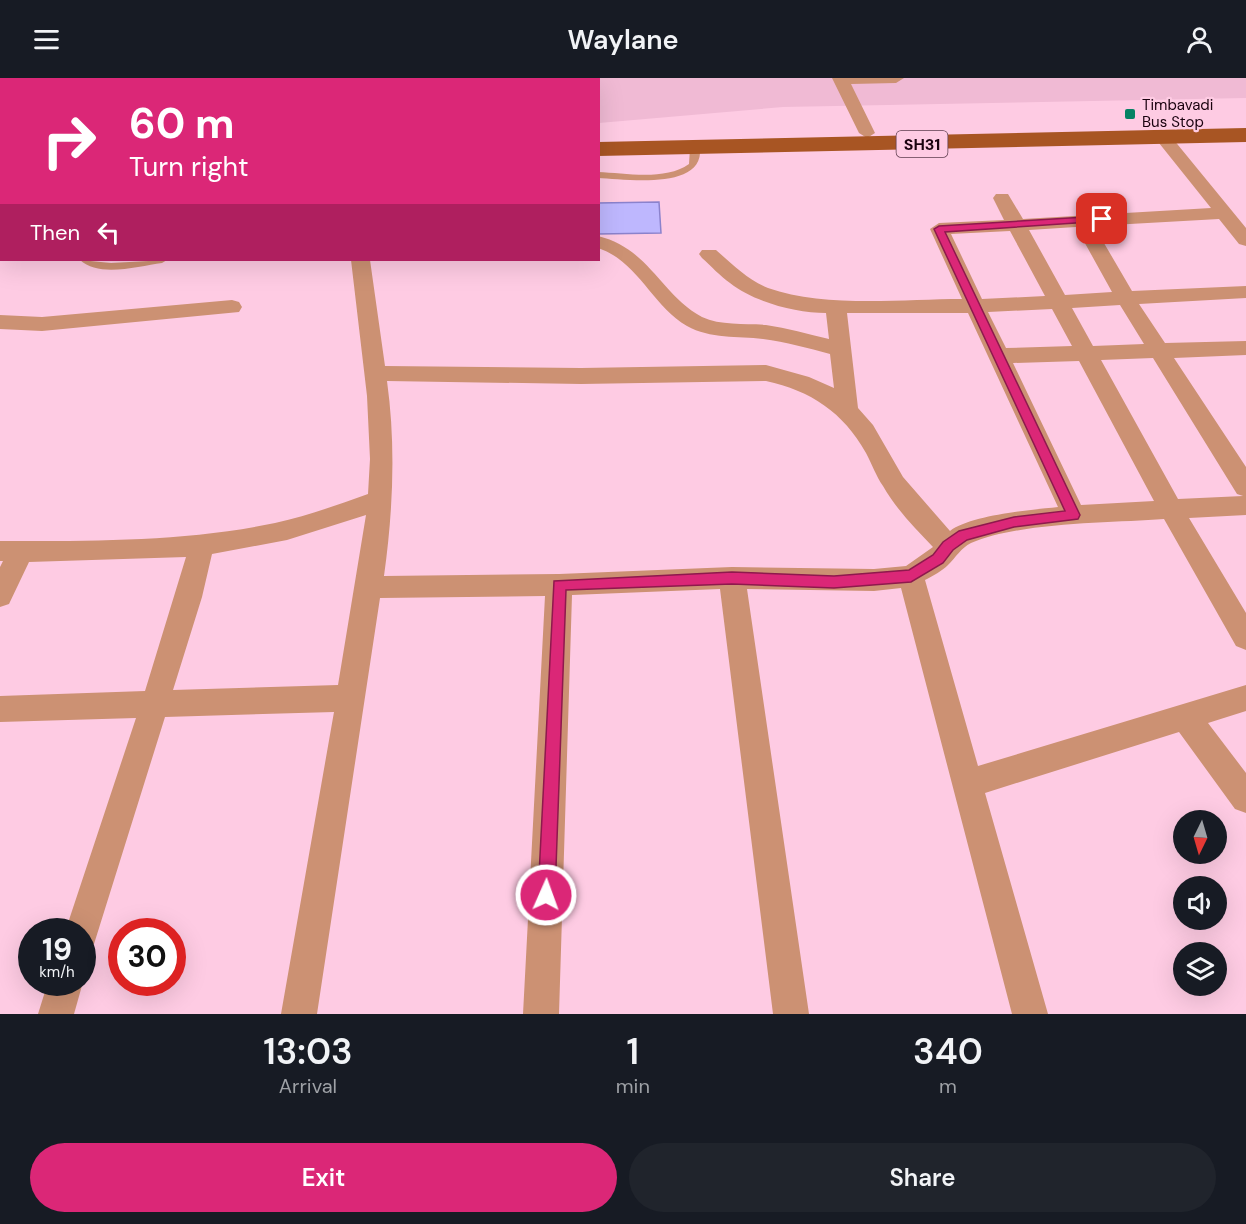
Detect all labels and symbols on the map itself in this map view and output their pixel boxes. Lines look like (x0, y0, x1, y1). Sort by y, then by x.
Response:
place label: Timbavadi Bus Stop (1142, 95, 1213, 132)
marker: Timbavadi Bus Stop (1123, 107, 1137, 121)
road number: SH31 (896, 131, 948, 157)
pin (1076, 193, 1127, 244)
north arrow (1173, 810, 1227, 864)
position arrow (514, 863, 578, 927)
speed limit sign: 30 (108, 918, 186, 996)

